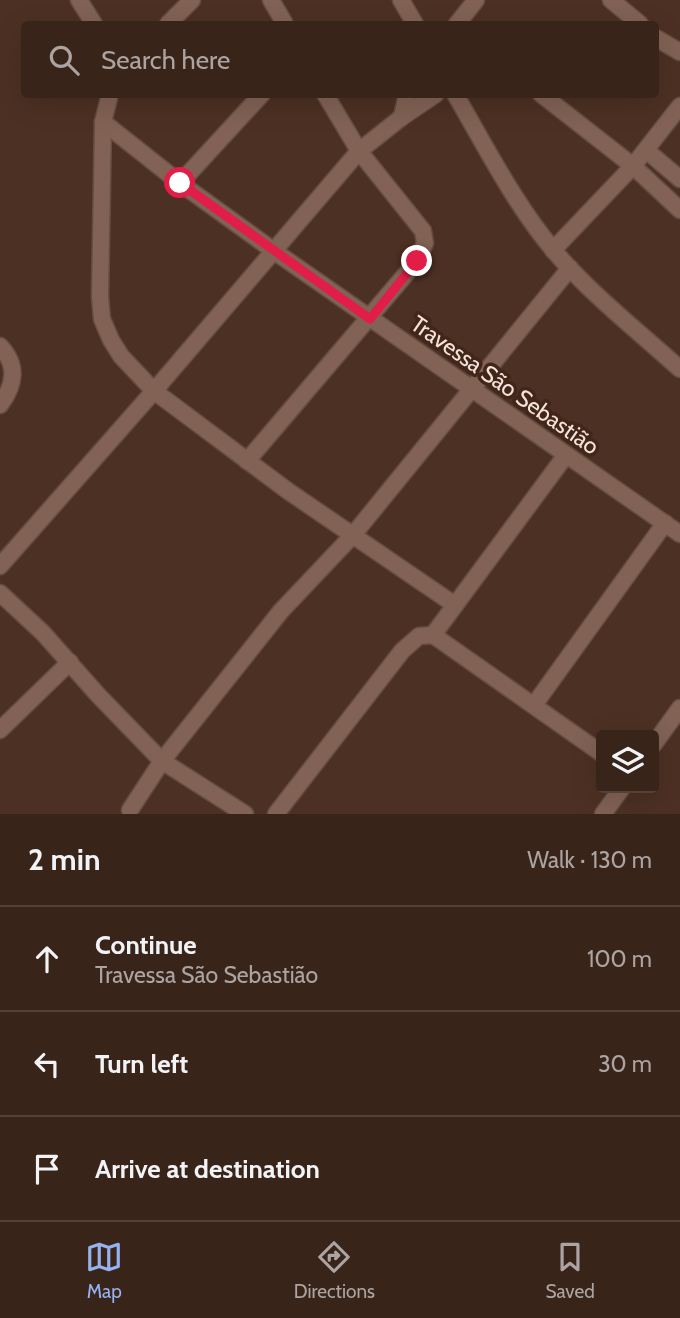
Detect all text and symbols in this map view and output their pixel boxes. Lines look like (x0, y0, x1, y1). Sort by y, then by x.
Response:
search box (21, 21, 659, 98)
icon: search (45, 41, 83, 79)
text: Search here (101, 44, 230, 76)
route start (164, 167, 195, 198)
route end (401, 245, 432, 276)
street label: Travessa São Sebastião (406, 310, 604, 460)
map controls (596, 730, 659, 793)
button: layers (596, 730, 659, 793)
text: 2 min (28, 841, 100, 878)
text: Walk · 130 m (527, 846, 652, 874)
text: Continue (95, 929, 197, 961)
icon: ahead (28, 940, 66, 978)
text: 100 m (587, 945, 652, 973)
text: Travessa São Sebastião (95, 961, 318, 989)
icon: left (28, 1045, 66, 1083)
text: Turn left (95, 1048, 188, 1080)
text: 30 m (598, 1050, 652, 1078)
icon: arrive (28, 1150, 66, 1188)
text: Arrive at destination (95, 1153, 320, 1185)
tab: Map (85, 1238, 123, 1303)
tab: Directions (294, 1238, 375, 1303)
tab: Saved (545, 1238, 595, 1303)

